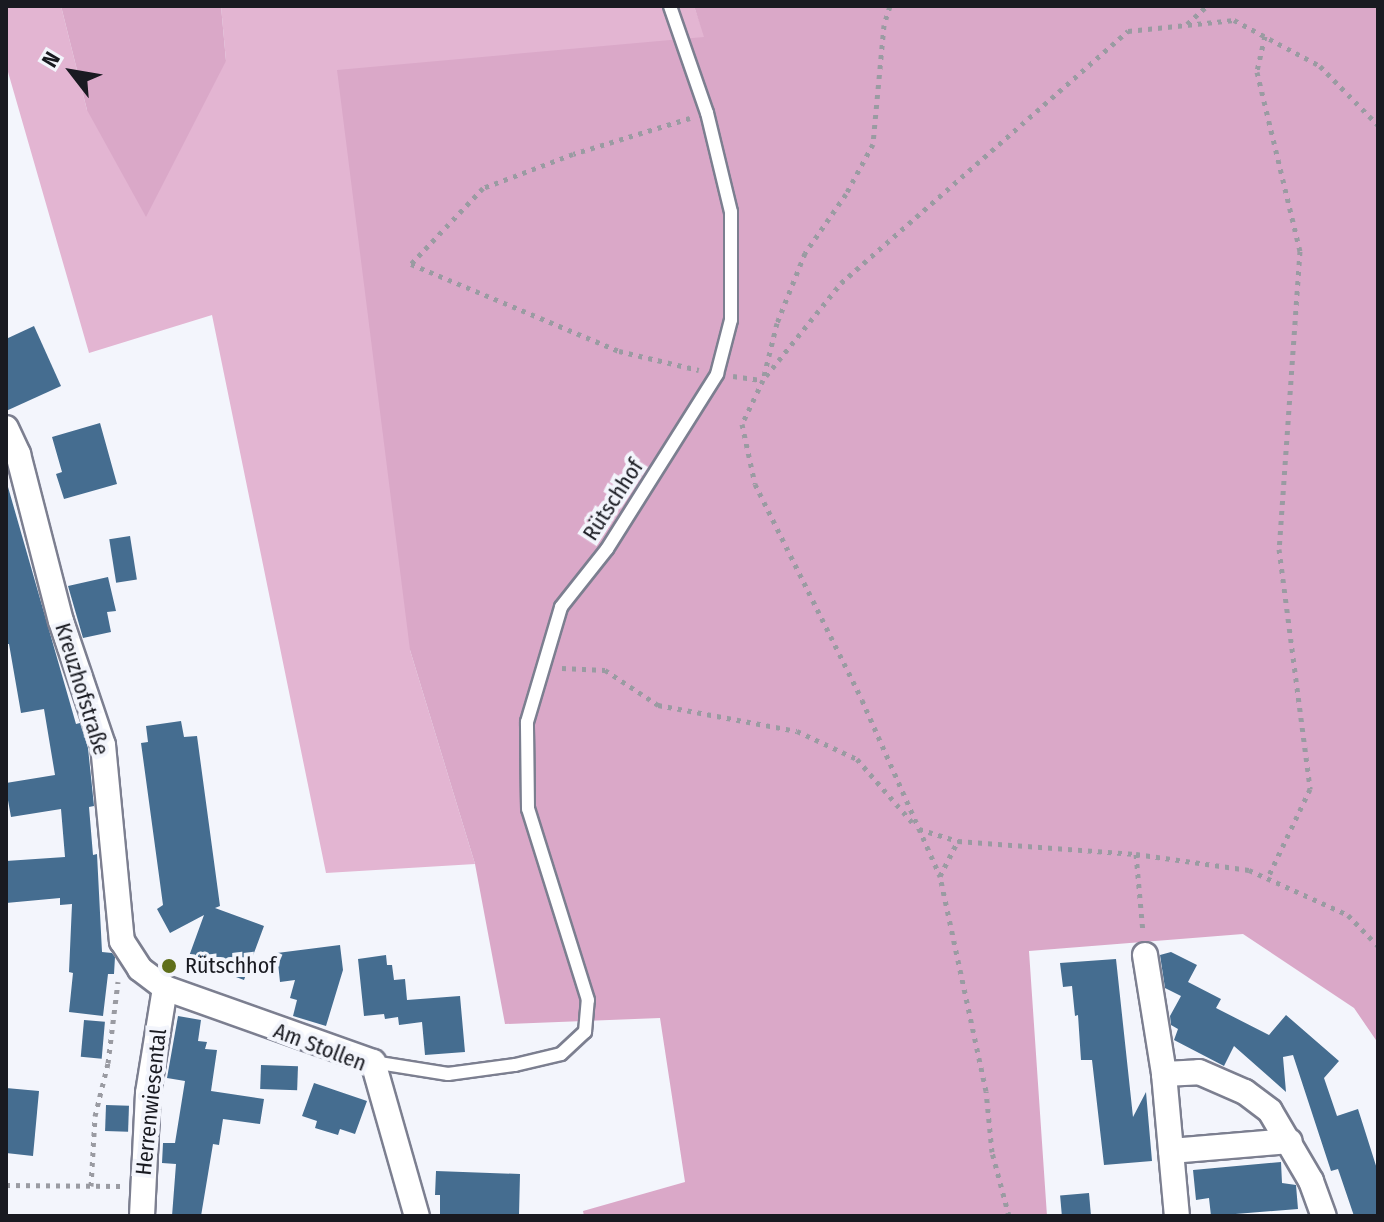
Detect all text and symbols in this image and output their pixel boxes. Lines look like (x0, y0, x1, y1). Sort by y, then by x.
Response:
north arrow (32, 32, 112, 112)
text: N (36, 47, 66, 72)
street label: Rütschhof (577, 455, 649, 545)
street label: Kreuzhofstraße (49, 620, 115, 758)
place label: Rütschhof (185, 953, 276, 979)
marker: Rütschhof (160, 957, 178, 975)
street label: Am Stollen (270, 1017, 370, 1077)
street label: Herrenwiesental (130, 1027, 172, 1177)

